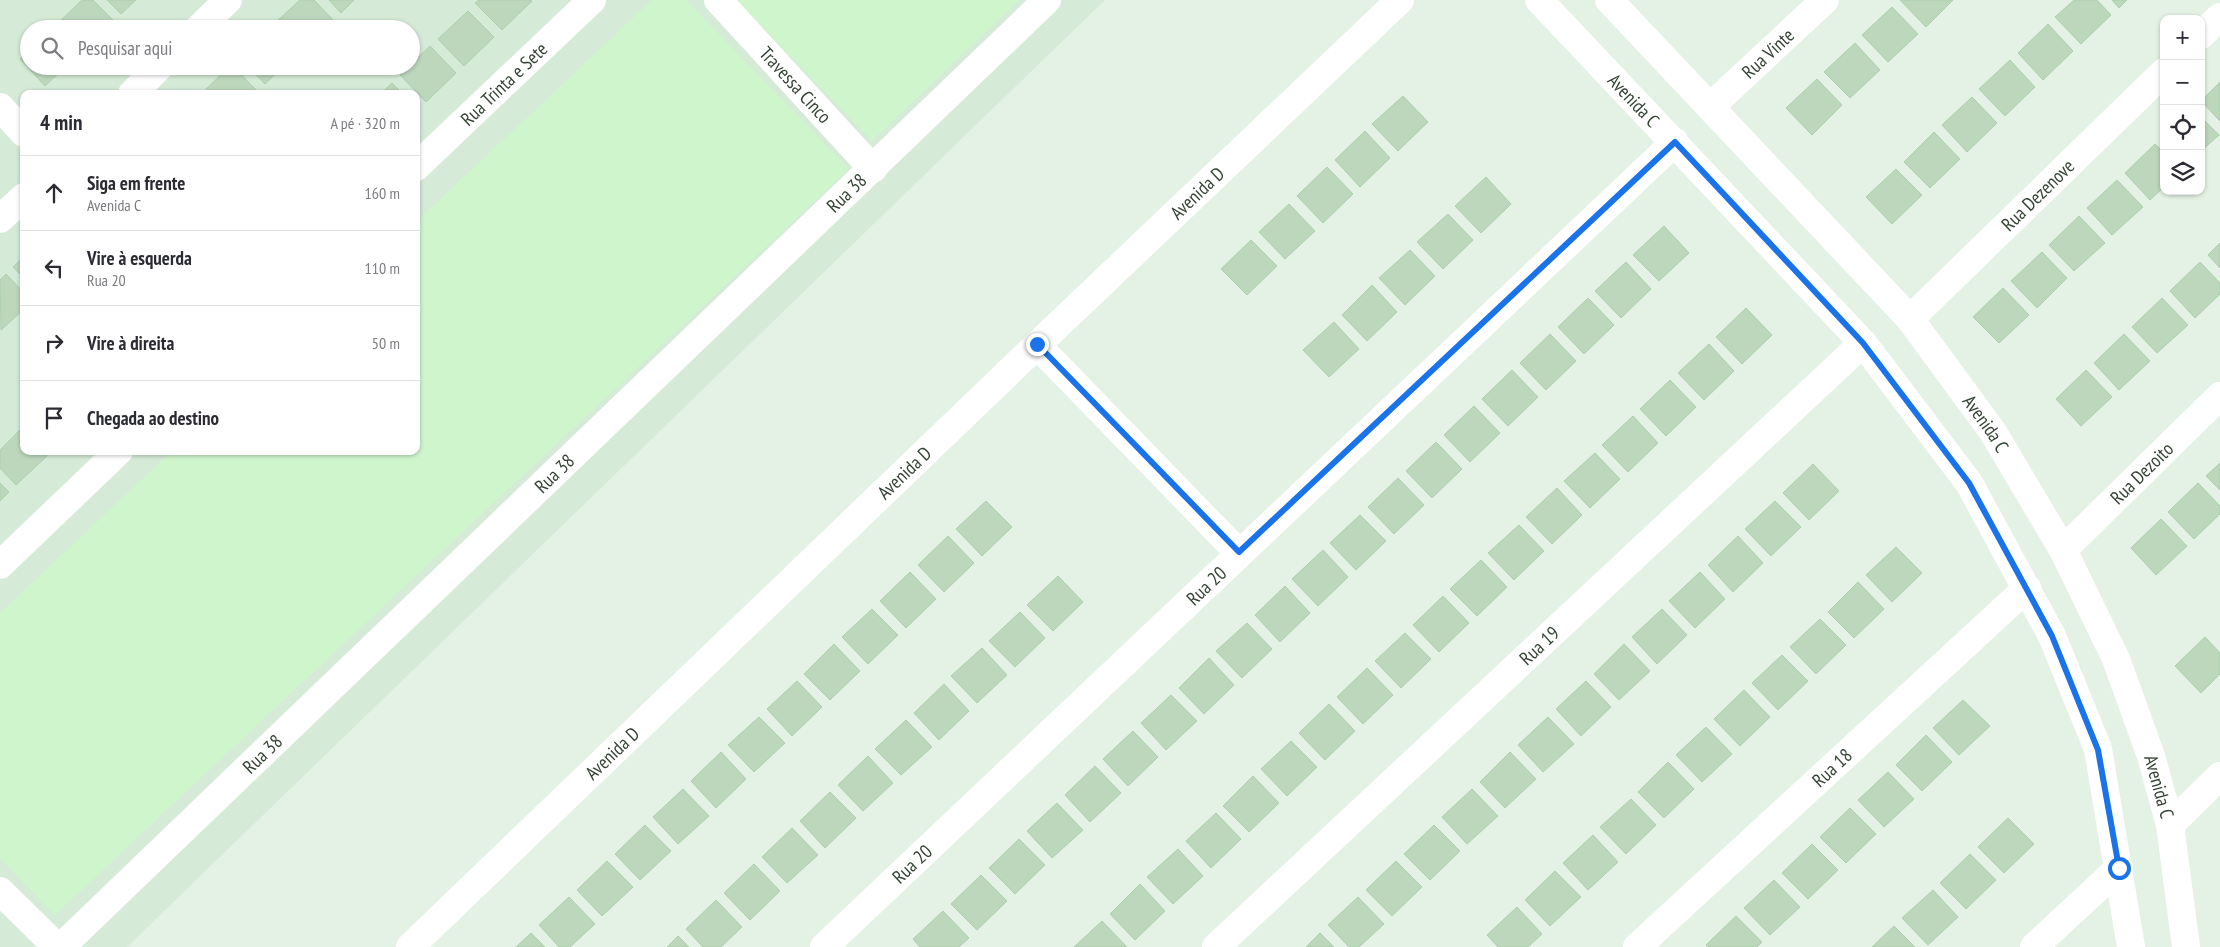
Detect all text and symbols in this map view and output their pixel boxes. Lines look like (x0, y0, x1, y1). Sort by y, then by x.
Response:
map controls (2160, 15, 2205, 195)
button: + (2160, 15, 2205, 60)
search box (20, 20, 420, 75)
street label: Rua Vinte (1737, 23, 1799, 83)
icon: search (38, 34, 66, 62)
text: Pesquisar aqui (78, 36, 172, 60)
street label: Rua Trinta e Sete (455, 37, 552, 131)
street label: Travessa Cinco (755, 42, 837, 128)
button: − (2160, 60, 2205, 105)
street label: Avenida C (1603, 69, 1665, 132)
button: locate (2160, 105, 2205, 150)
text: 4 min (40, 109, 82, 136)
text: A pé · 320 m (330, 113, 400, 133)
button: layers (2160, 150, 2205, 195)
street label: Rua Dezenove (1996, 154, 2079, 236)
street label: Avenida D (1165, 161, 1229, 224)
street label: Rua 38 (821, 168, 871, 217)
text: Siga em frente (87, 171, 185, 195)
icon: ahead (40, 179, 68, 207)
text: 160 m (365, 183, 400, 203)
text: Avenida C (87, 195, 141, 215)
text: Vire à esquerda (87, 246, 192, 270)
icon: left (40, 254, 68, 282)
text: 110 m (365, 258, 400, 278)
text: Rua 20 (87, 270, 126, 290)
icon: right (40, 329, 68, 357)
text: Vire à direita (87, 331, 174, 355)
text: 50 m (372, 333, 400, 353)
route end (1026, 333, 1049, 356)
street label: Avenida C (1958, 390, 2014, 457)
icon: arrive (40, 404, 68, 432)
text: Chegada ao destino (87, 406, 219, 430)
street label: Rua Dezoito (2105, 437, 2178, 509)
street label: Avenida D (872, 441, 936, 504)
street label: Rua 38 (529, 449, 579, 498)
street label: Rua 20 (1181, 561, 1231, 610)
street label: Rua 19 (1514, 621, 1564, 670)
street label: Avenida D (580, 722, 644, 785)
street label: Rua 38 (237, 729, 287, 778)
street label: Rua 18 (1807, 743, 1857, 792)
street label: Avenida C (2139, 752, 2180, 821)
street label: Rua 20 (887, 839, 937, 888)
route start (2108, 857, 2131, 880)

